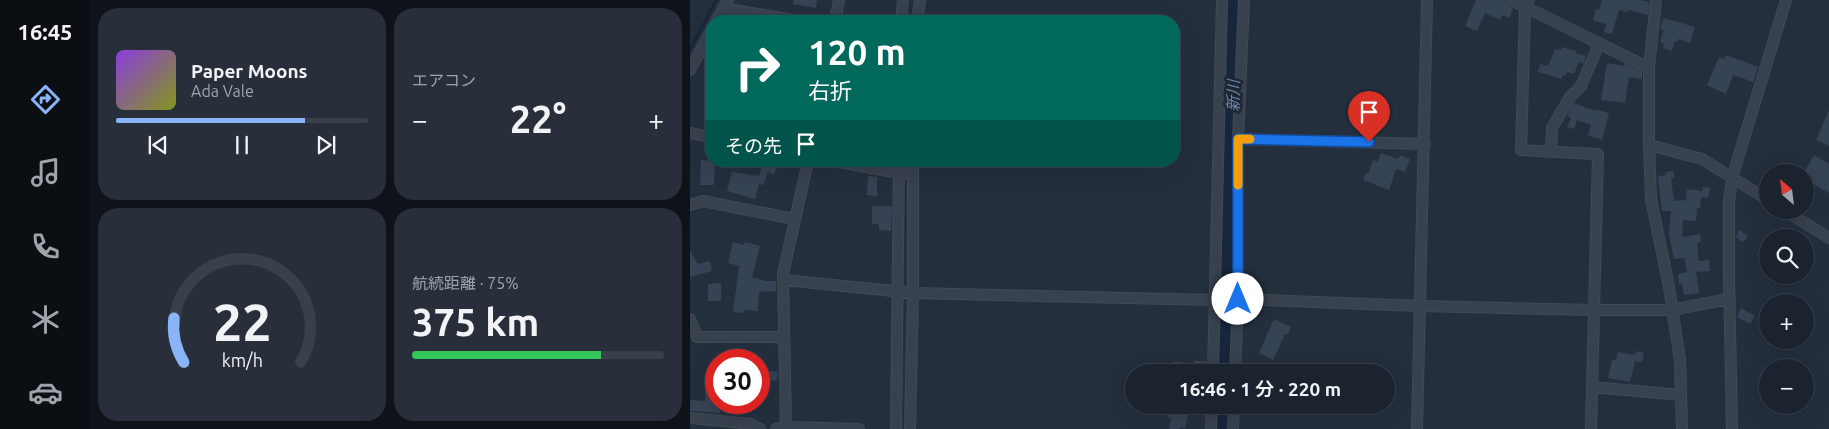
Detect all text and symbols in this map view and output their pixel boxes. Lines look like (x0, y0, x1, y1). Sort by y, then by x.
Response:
text: 16:45 (17, 19, 73, 44)
text: 120 m (808, 32, 906, 72)
icon: right (725, 35, 790, 100)
text: Paper Moons (191, 60, 308, 82)
text: エアコン (412, 71, 476, 89)
text: 右折 (808, 78, 852, 103)
water label: 新川 (1224, 78, 1242, 112)
icon: directions (28, 82, 63, 117)
text: Ada Vale (191, 82, 254, 100)
pin (1348, 91, 1390, 142)
text: 22° (510, 98, 566, 140)
icon: arrive (1355, 98, 1383, 126)
text: − (412, 104, 428, 135)
text: + (648, 104, 664, 135)
icon: arrive (792, 130, 820, 158)
icon: previous (144, 131, 172, 159)
icon: pause (228, 131, 256, 159)
icon: next (312, 131, 340, 159)
text: その先 (725, 135, 782, 157)
icon: music (28, 155, 63, 190)
north arrow (1759, 164, 1814, 219)
map controls (1759, 164, 1814, 414)
icon: phone (28, 229, 63, 264)
button: search (1759, 229, 1814, 284)
position arrow (1211, 272, 1263, 324)
text: 航続距離 · 75% (412, 274, 519, 292)
text: 22 (213, 293, 271, 351)
button: + (1759, 294, 1814, 349)
text: 375 km (412, 301, 539, 343)
icon: climate (28, 302, 63, 337)
speed limit sign: 30 (705, 349, 770, 414)
text: km/h (221, 350, 263, 370)
button: − (1759, 359, 1814, 414)
icon: car (28, 375, 63, 410)
text: 16:46 · 1 分 · 220 m (1179, 378, 1341, 400)

